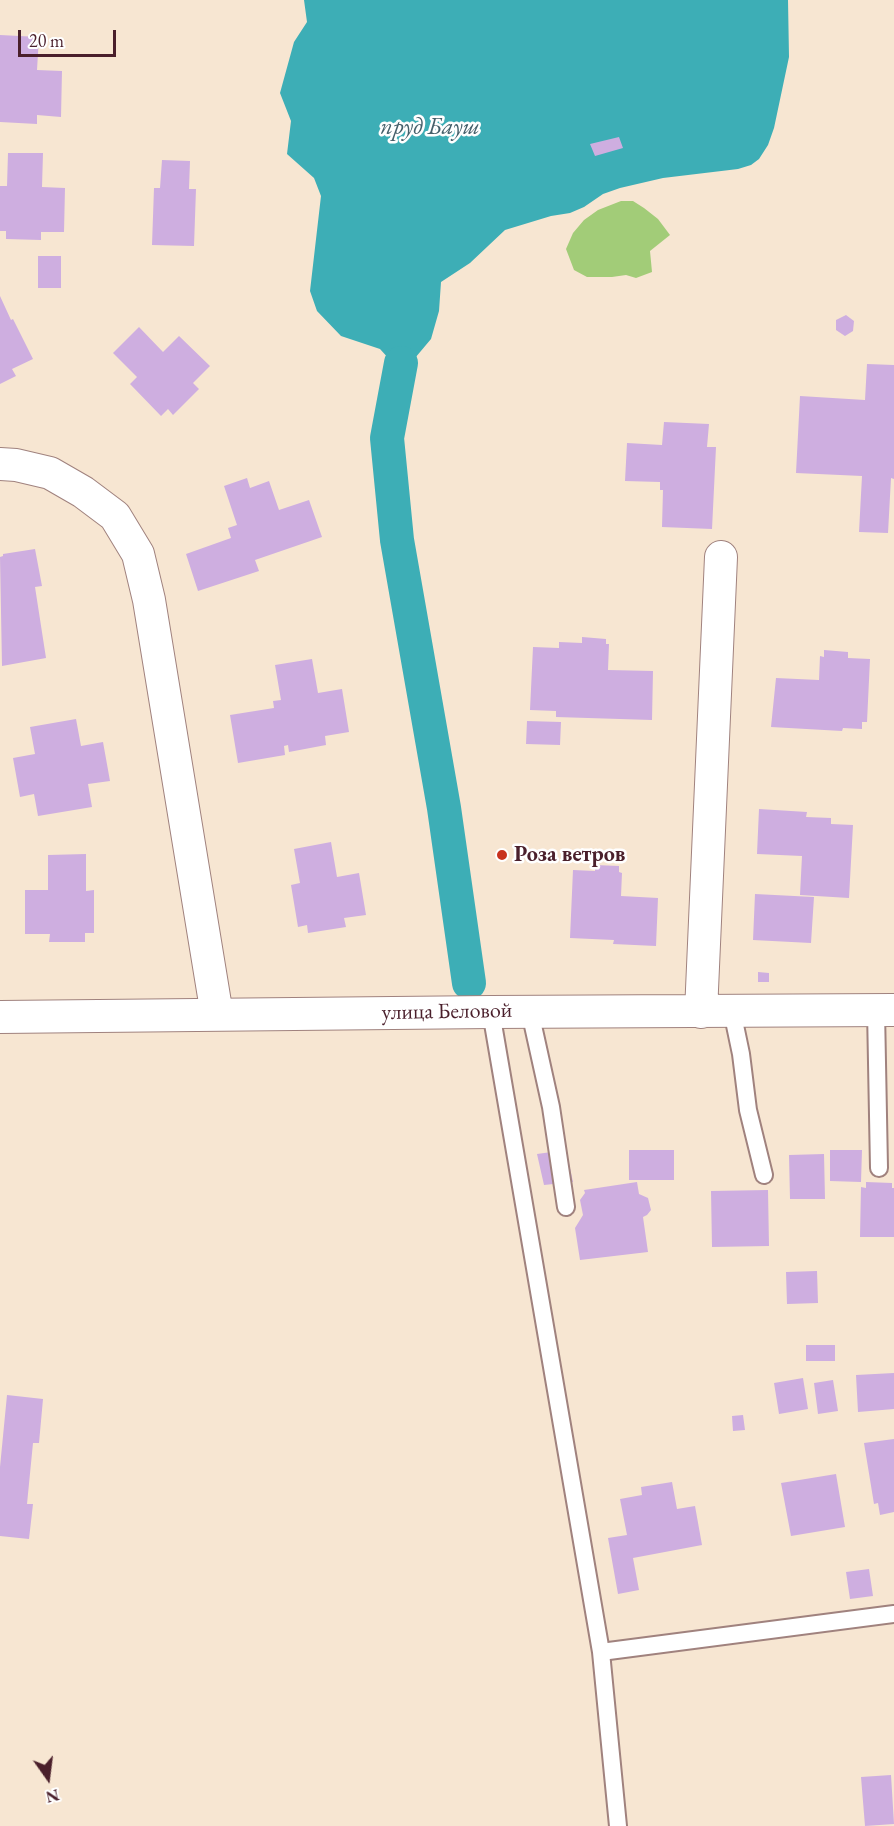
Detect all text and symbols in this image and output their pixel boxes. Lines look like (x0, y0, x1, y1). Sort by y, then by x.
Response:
scale bar (21, 18, 118, 56)
text: 20 m (29, 29, 64, 52)
water label: пруд Бауш (380, 113, 480, 141)
place label: Роза ветров (514, 842, 625, 868)
marker: Роза ветров (495, 848, 509, 862)
street label: улица Беловой (381, 998, 513, 1026)
north arrow (18, 1748, 78, 1808)
text: N (44, 1784, 61, 1808)

